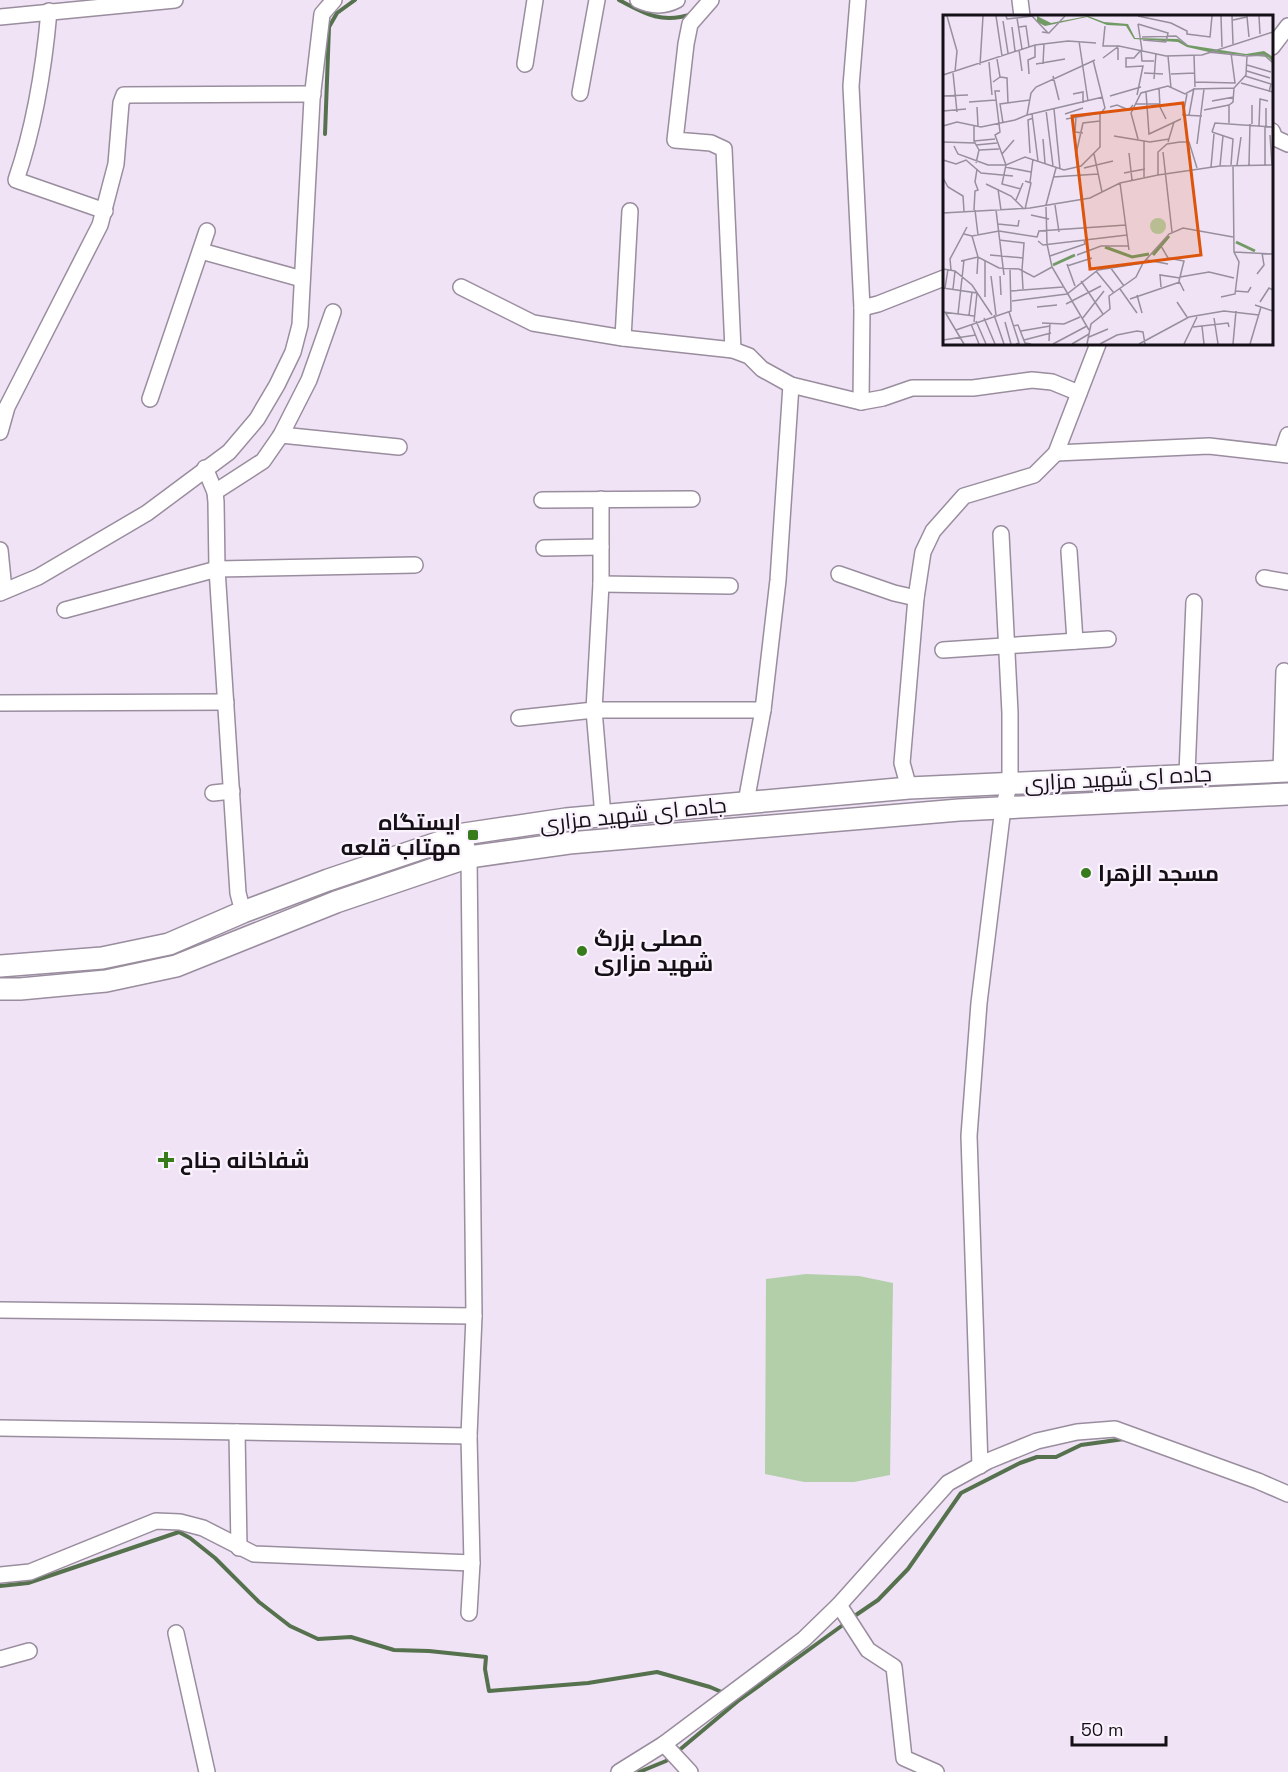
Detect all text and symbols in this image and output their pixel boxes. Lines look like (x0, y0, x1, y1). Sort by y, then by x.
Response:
inset map (943, 15, 1273, 345)
street label: جاده ای شهید مزاری (1023, 759, 1213, 797)
street label: جاده ای شهید مزاری (538, 790, 728, 838)
place label: ایستگاه مهتاب قلعه (341, 808, 461, 861)
marker: ایستگاه مهتاب قلعه (466, 828, 480, 842)
place label: مسجد الزهرا (1098, 859, 1219, 887)
marker: مسجد الزهرا (1079, 866, 1093, 880)
place label: مصلی بزرگ شهید مزاری (594, 924, 713, 977)
marker: مصلی بزرگ شهید مزاری (575, 944, 589, 958)
place label: شفاخانه جناح (180, 1146, 309, 1175)
marker: شفاخانه جناح (157, 1151, 175, 1169)
scale bar (1072, 1709, 1166, 1747)
text: 50 m (1081, 1718, 1123, 1741)

